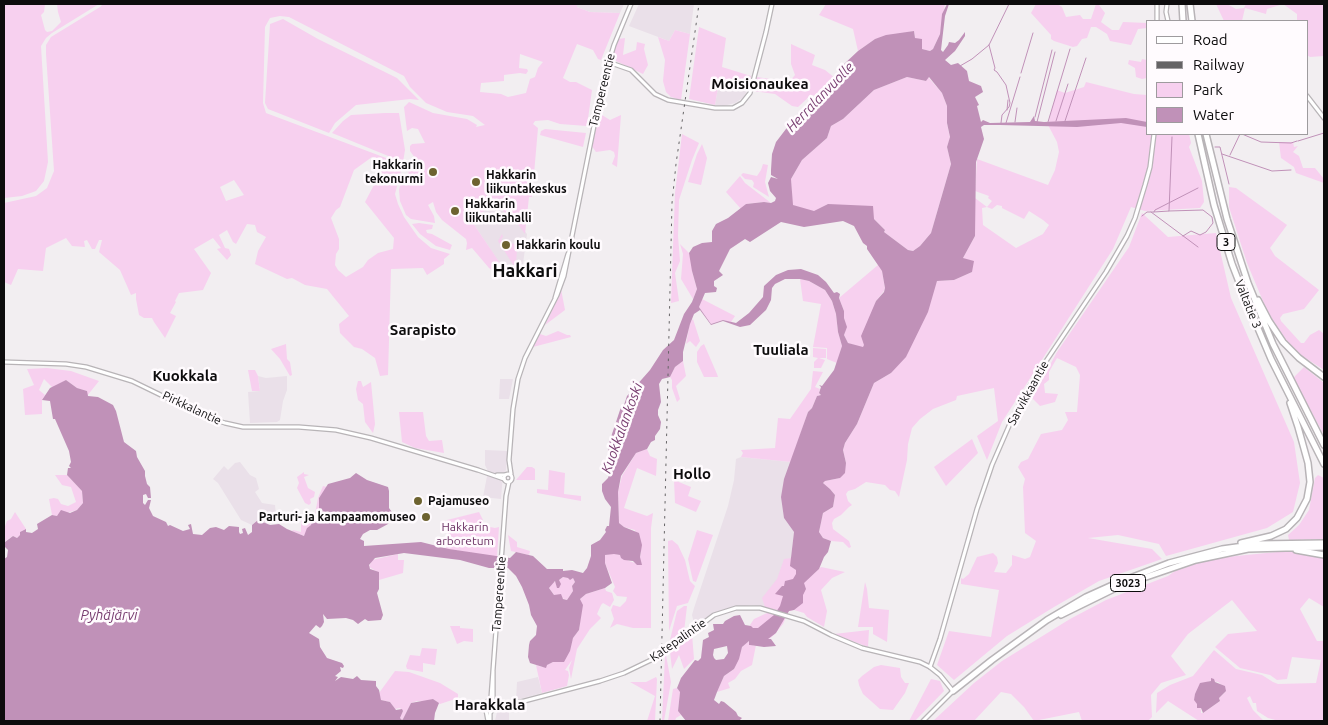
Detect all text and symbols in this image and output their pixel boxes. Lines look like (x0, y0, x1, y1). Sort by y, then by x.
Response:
legend (1146, 20, 1308, 135)
text: Road (1193, 31, 1228, 48)
street label: Tampereentie (586, 52, 618, 128)
text: Railway (1193, 56, 1244, 73)
water label: Herralanvuolle (783, 59, 857, 135)
district label: Moisionaukea (711, 75, 809, 93)
text: Park (1193, 81, 1223, 98)
text: Water (1193, 106, 1234, 123)
place label: Hakkarin tekonurmi (365, 158, 423, 186)
marker: Hakkarin tekonurmi (427, 166, 439, 178)
place label: Hakkarin liikuntakeskus (486, 168, 567, 196)
marker: Hakkarin liikuntakeskus (470, 176, 482, 188)
place label: Hakkarin liikuntahalli (465, 197, 532, 225)
marker: Hakkarin liikuntahalli (449, 205, 461, 217)
road number: 3 (1217, 233, 1235, 250)
place label: Hakkarin koulu (516, 238, 600, 252)
marker: Hakkarin koulu (500, 239, 512, 251)
district label: Hakkari (492, 260, 558, 282)
street label: Valtatie 3 (1232, 277, 1264, 331)
district label: Sarapisto (390, 321, 456, 339)
district label: Tuuliala (753, 341, 809, 359)
street label: Sarvikkaantie (1004, 358, 1052, 428)
district label: Kuokkala (152, 367, 218, 385)
water label: Kuokkalankoski (598, 380, 646, 476)
street label: Pirkkalantie (160, 388, 224, 428)
district label: Hollo (673, 465, 711, 483)
place label: Pajamuseo (428, 494, 489, 508)
marker: Pajamuseo (412, 495, 424, 507)
place label: Parturi- ja kampaamomuseo (259, 510, 416, 524)
marker: Parturi- ja kampaamomuseo (420, 511, 432, 523)
park label: Hakkarin arboretum (436, 520, 494, 548)
street label: Tampereentie (489, 556, 509, 632)
road number: 3023 (1110, 574, 1146, 592)
water label: Pyhäjärvi (80, 607, 138, 623)
street label: Katepalintie (647, 615, 709, 665)
district label: Harakkala (455, 696, 525, 714)

